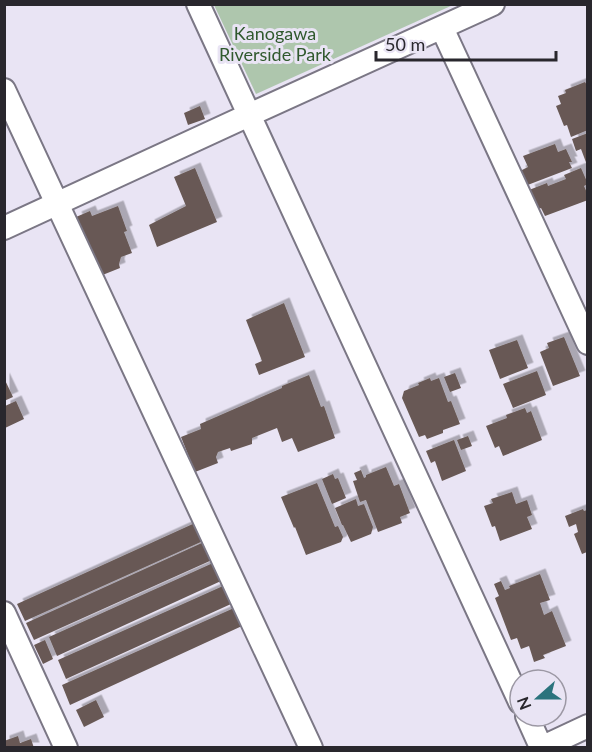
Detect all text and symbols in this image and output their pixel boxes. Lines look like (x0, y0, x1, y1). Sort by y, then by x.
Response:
park label: Kanogawa Riverside Park (219, 22, 332, 65)
scale bar (376, 24, 556, 62)
text: 50 m (385, 33, 425, 55)
north arrow (508, 668, 568, 728)
text: N (512, 694, 535, 713)

